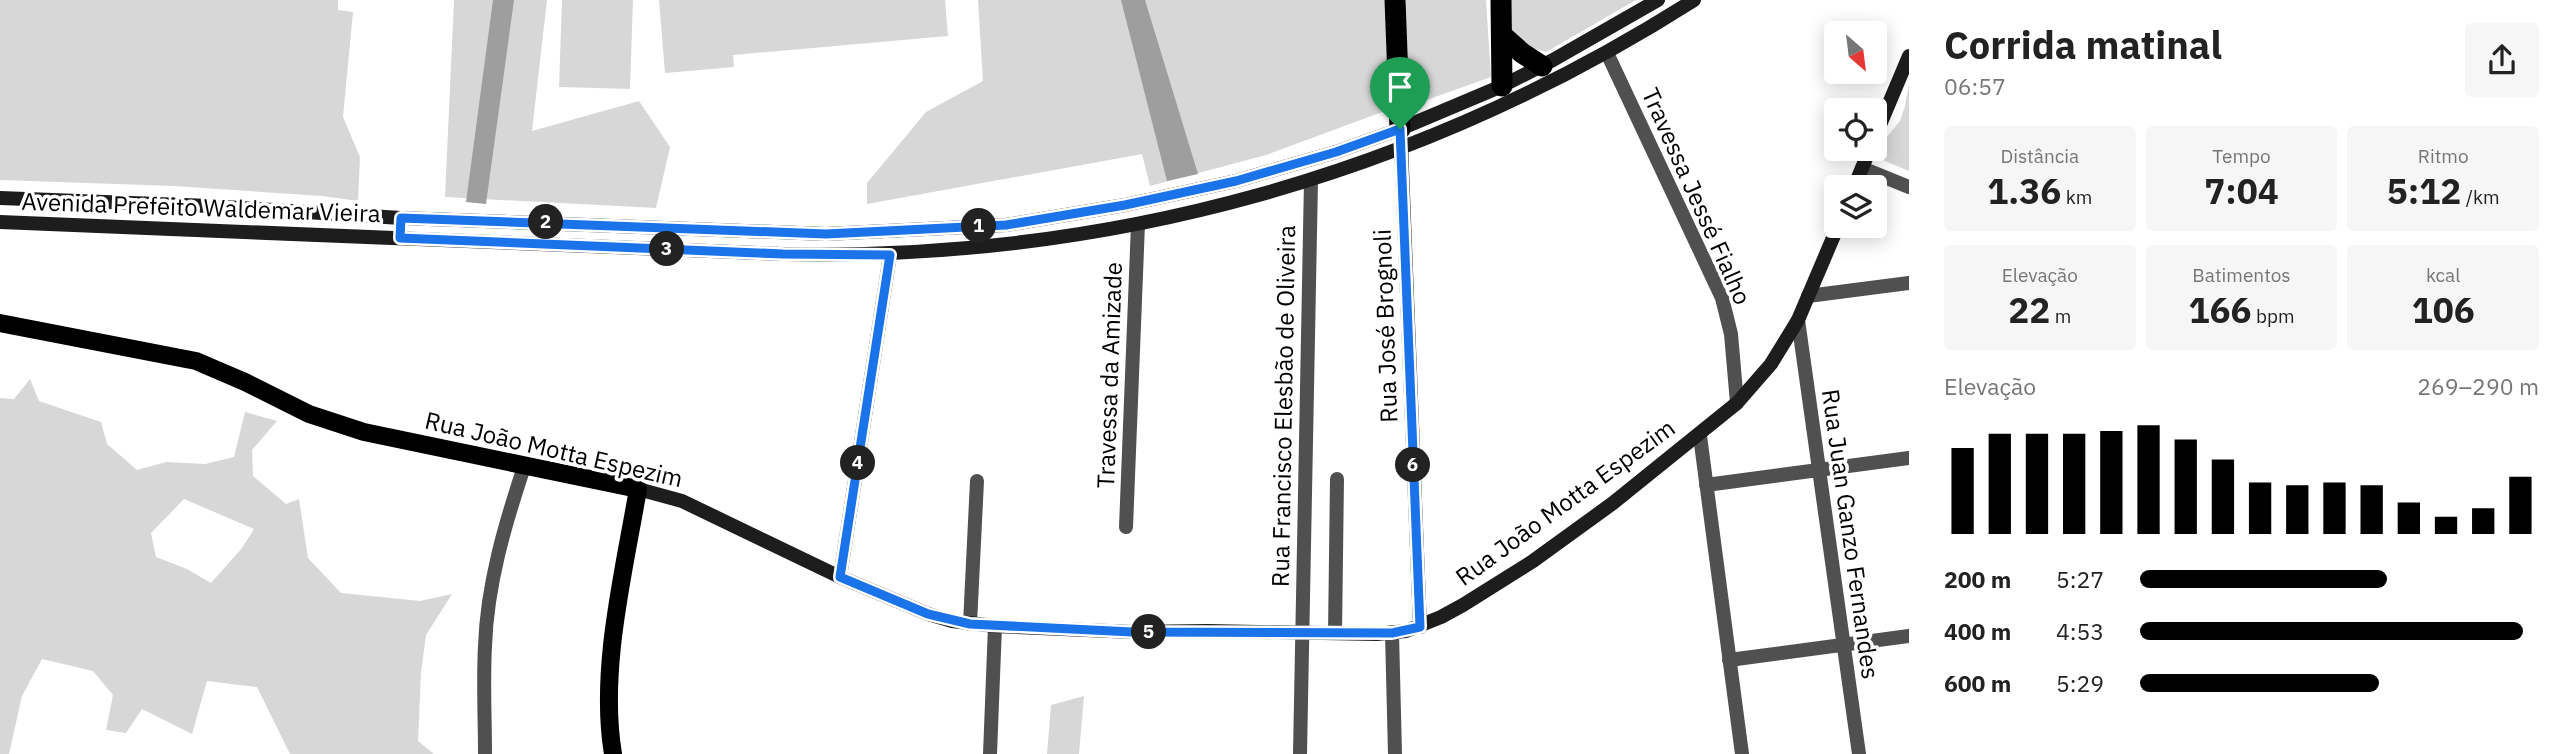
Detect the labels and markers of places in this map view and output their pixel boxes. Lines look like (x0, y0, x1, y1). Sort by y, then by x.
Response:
pin (1370, 57, 1430, 129)
pin: 2 (528, 204, 564, 240)
pin: 1 (962, 208, 996, 244)
pin: 3 (650, 232, 684, 266)
pin: 4 (840, 446, 876, 480)
pin: 6 (1396, 448, 1430, 482)
pin: 5 (1132, 614, 1166, 650)

